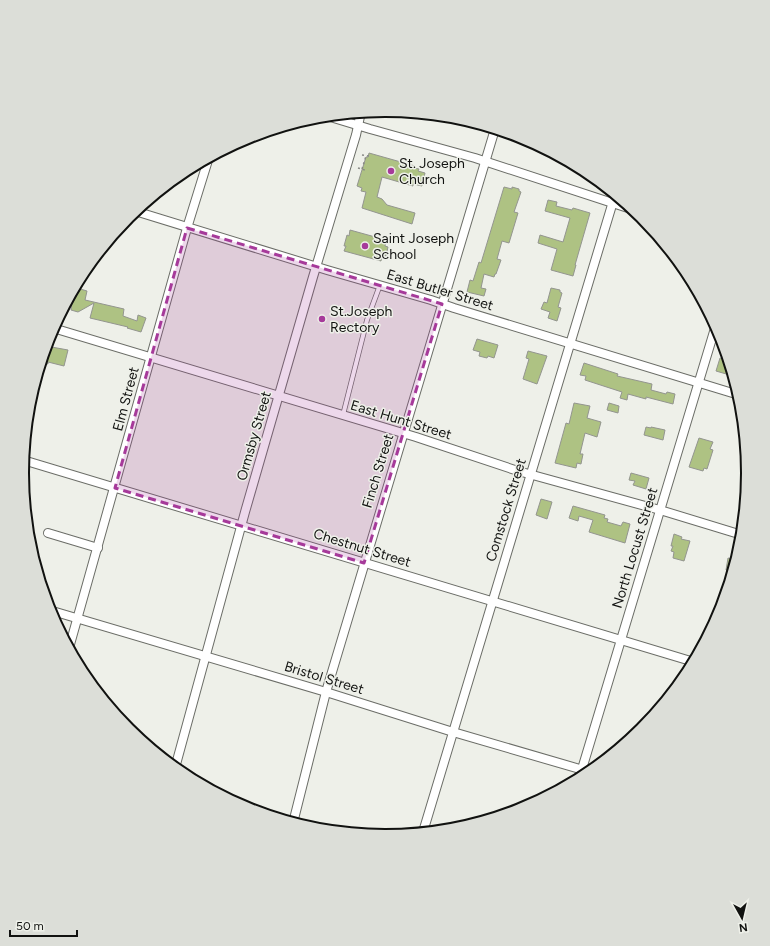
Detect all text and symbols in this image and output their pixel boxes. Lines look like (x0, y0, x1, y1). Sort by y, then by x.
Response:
place label: St. Joseph Church (399, 155, 465, 188)
marker: St. Joseph Church (386, 166, 396, 176)
place label: Saint Joseph School (373, 230, 454, 263)
marker: Saint Joseph School (360, 241, 370, 251)
street label: East Butler Street (385, 266, 495, 314)
place label: St.Joseph Rectory (330, 303, 393, 336)
marker: St.Joseph Rectory (317, 314, 327, 324)
street label: Elm Street (109, 365, 143, 433)
street label: Ormsby Street (233, 389, 275, 483)
street label: East Hunt Street (348, 397, 454, 443)
street label: Finch Street (359, 432, 397, 510)
street label: Comstock Street (482, 456, 530, 564)
street label: North Locust Street (609, 485, 661, 611)
street label: Chestnut Street (311, 525, 413, 571)
street label: Bristol Street (282, 658, 366, 698)
north arrow (722, 898, 762, 938)
scale bar (10, 912, 77, 938)
text: 50 m (16, 919, 44, 933)
text: N (738, 920, 748, 934)

